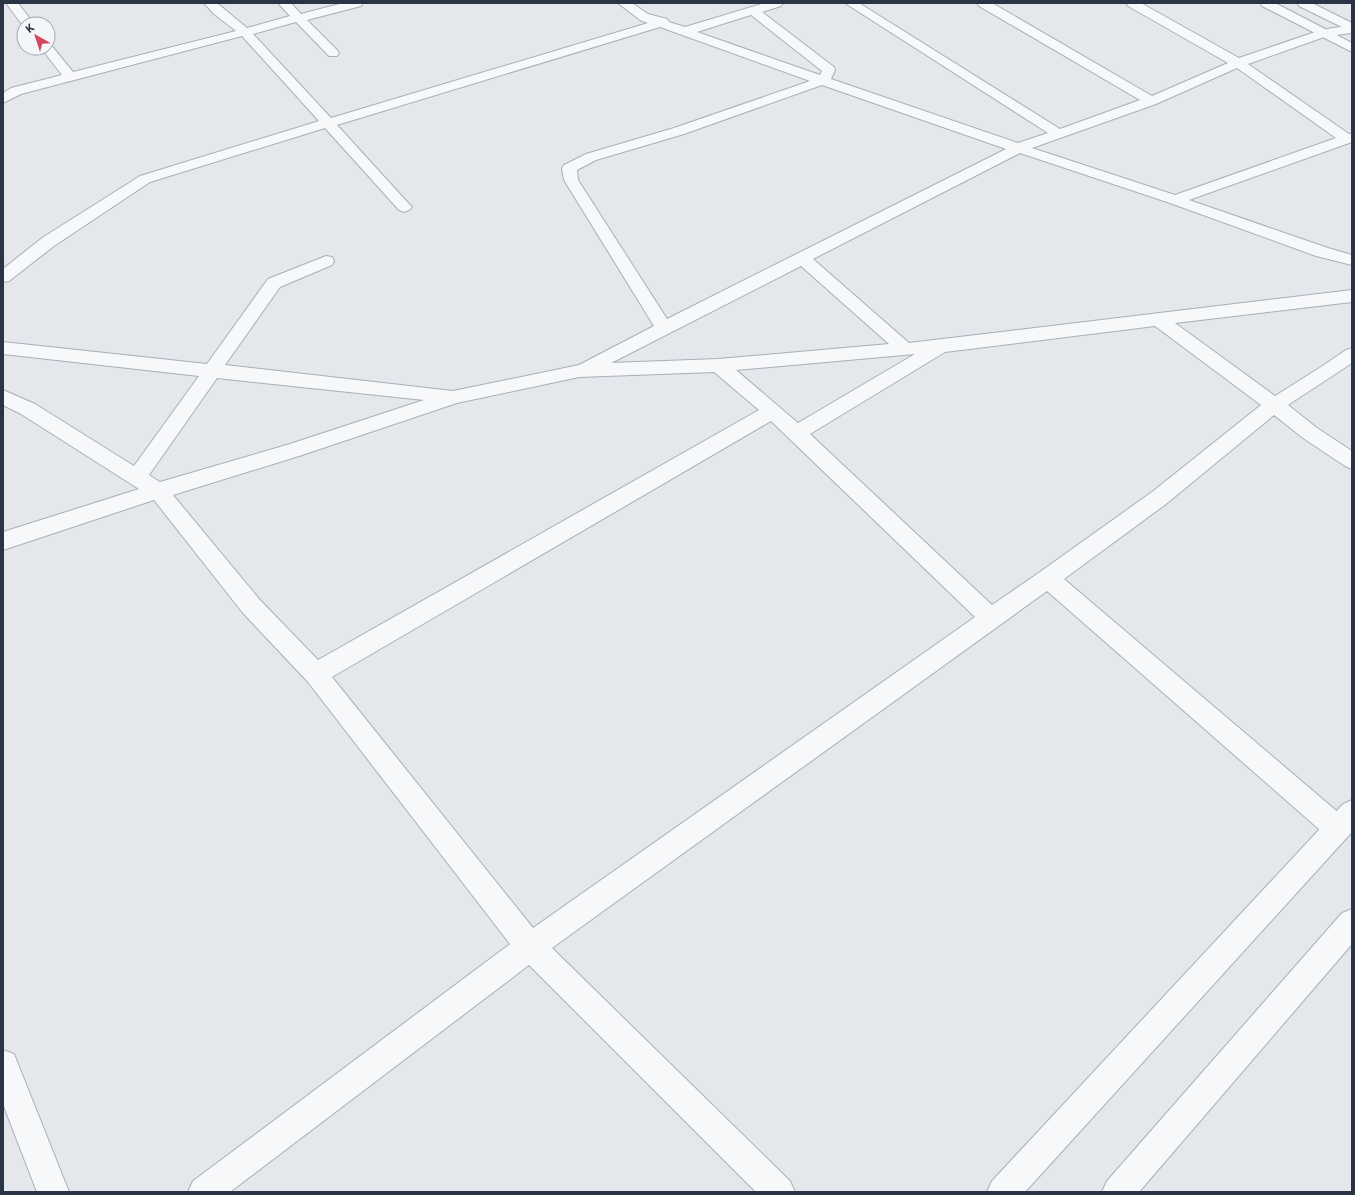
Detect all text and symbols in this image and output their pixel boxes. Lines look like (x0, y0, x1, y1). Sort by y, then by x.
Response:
north arrow (16, 16, 56, 56)
text: K (23, 21, 38, 36)

